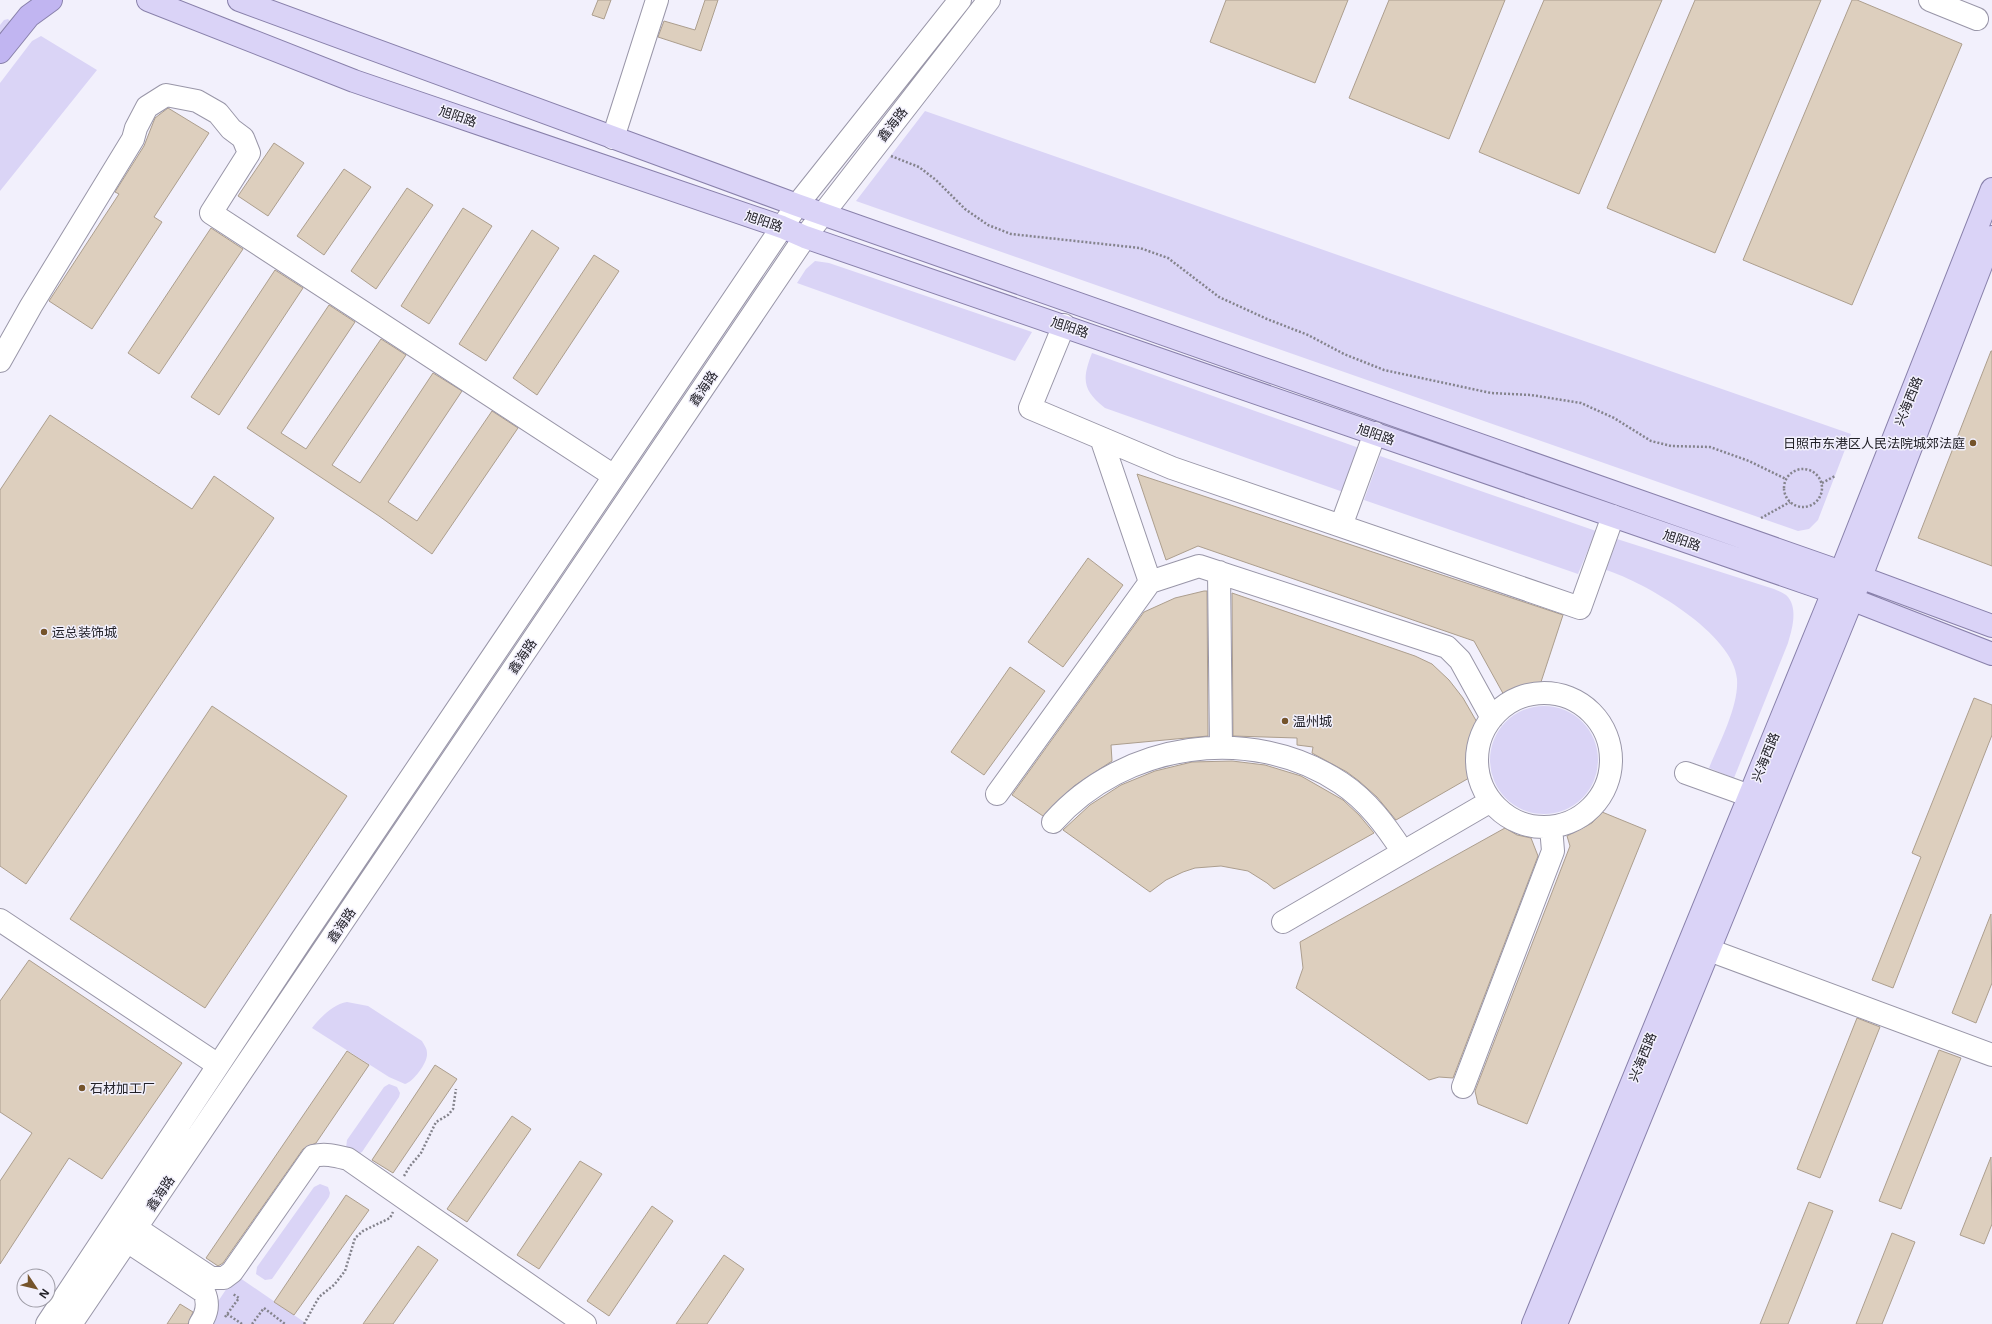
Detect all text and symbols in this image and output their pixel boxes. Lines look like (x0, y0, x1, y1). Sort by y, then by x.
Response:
street label: 旭阳路 (437, 101, 479, 131)
street label: 鑫海路 (873, 103, 911, 145)
street label: 旭阳路 (743, 206, 785, 236)
street label: 旭阳路 (1049, 312, 1091, 342)
street label: 鑫海路 (685, 367, 721, 409)
street label: 兴海西路 (1890, 374, 1926, 428)
street label: 旭阳路 (1355, 419, 1397, 449)
place label: 日照市东港区人民法院城郊法庭 (1783, 434, 1965, 452)
marker: 日照市东港区人民法院城郊法庭 (1968, 438, 1978, 448)
street label: 旭阳路 (1661, 525, 1703, 555)
place label: 运总装饰城 (52, 623, 117, 641)
marker: 运总装饰城 (39, 627, 49, 637)
street label: 鑫海路 (504, 635, 540, 677)
place label: 温州城 (1293, 712, 1332, 730)
marker: 温州城 (1280, 716, 1290, 726)
street label: 兴海西路 (1747, 730, 1783, 784)
street label: 鑫海路 (323, 904, 359, 946)
street label: 兴海西路 (1624, 1030, 1660, 1084)
place label: 石材加工厂 (90, 1079, 155, 1097)
marker: 石材加工厂 (77, 1083, 87, 1093)
street label: 鑫海路 (142, 1172, 178, 1214)
north arrow (16, 1268, 56, 1308)
text: N (36, 1286, 53, 1302)

